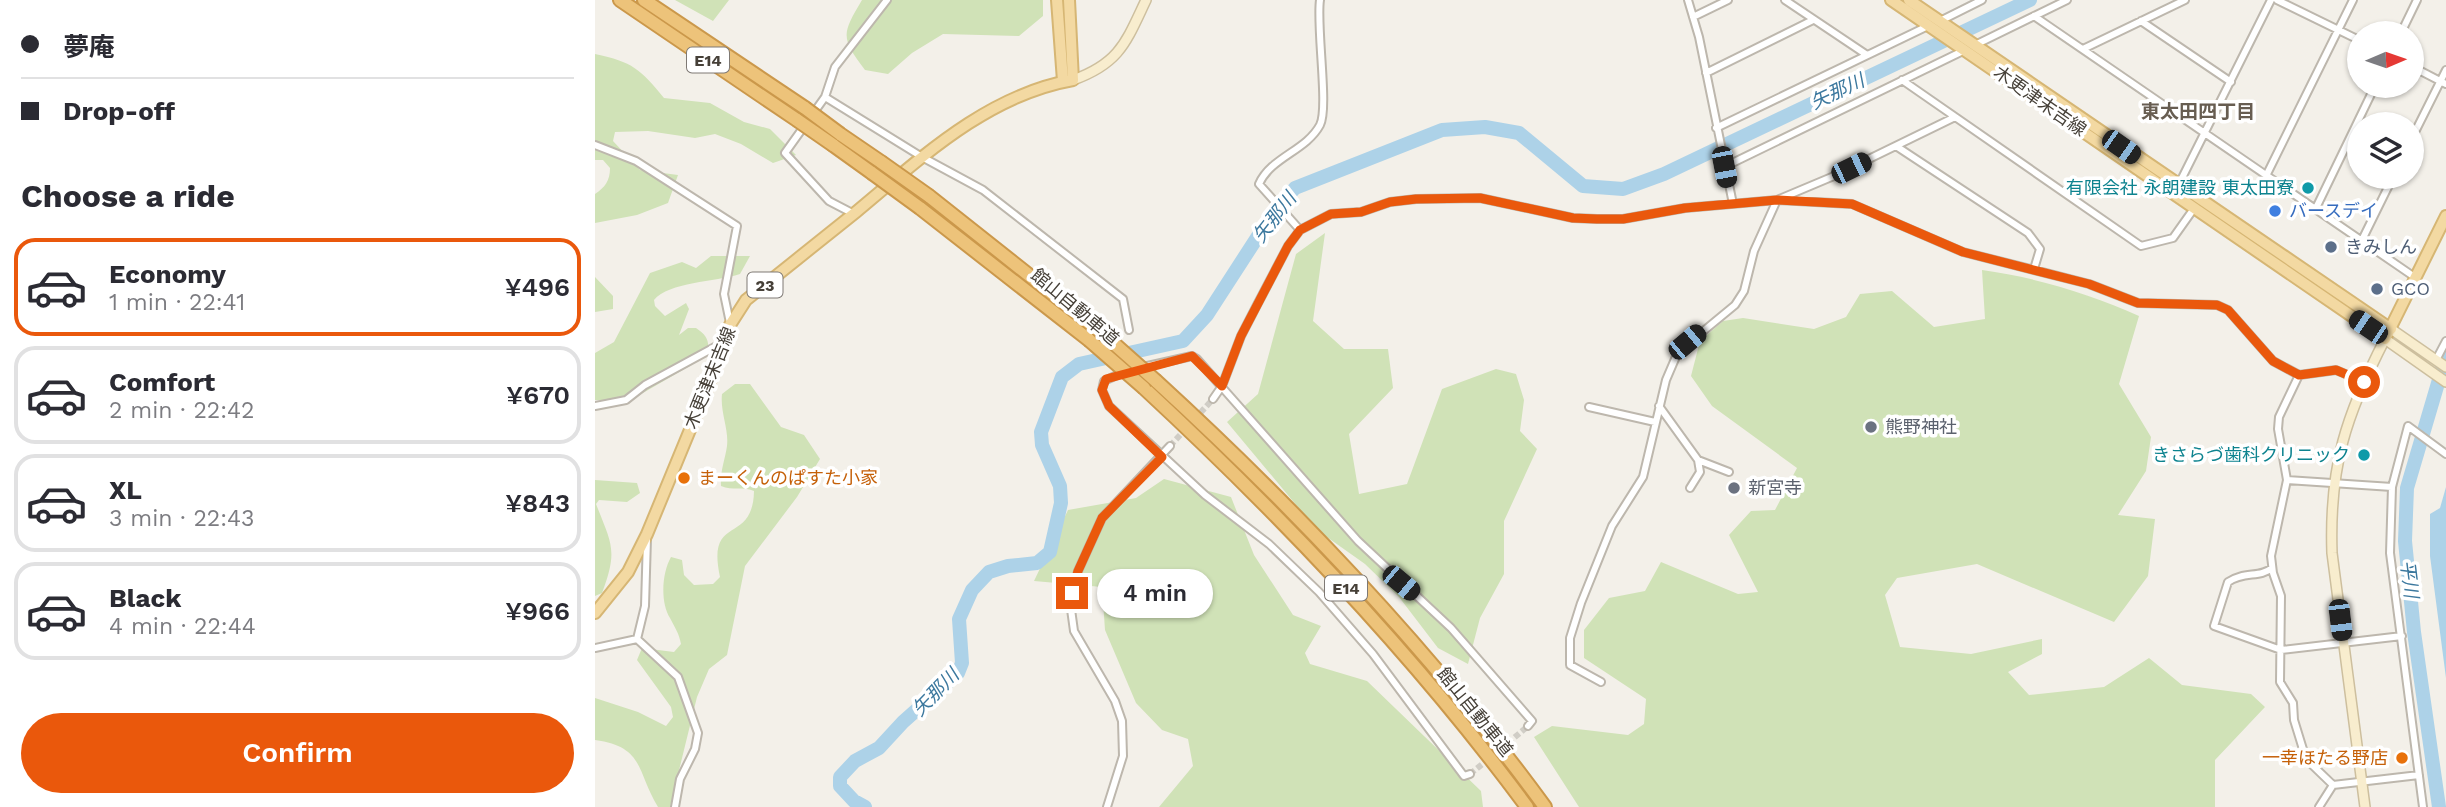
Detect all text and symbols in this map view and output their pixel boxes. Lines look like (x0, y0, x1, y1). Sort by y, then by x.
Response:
north arrow (2347, 21, 2424, 98)
map controls (2347, 21, 2424, 189)
text: 夢庵 (63, 32, 115, 62)
road number: E14 (687, 48, 729, 72)
street label: 木更津末吉線 (1990, 61, 2091, 140)
water label: 矢那川 (1807, 68, 1870, 114)
text: Drop-off (63, 96, 175, 126)
district label: 東太田四丁目 (2141, 100, 2255, 123)
button: layers (2347, 112, 2424, 189)
car (2098, 126, 2145, 168)
car (1710, 144, 1739, 190)
car (1828, 149, 1875, 187)
text: Choose a ride (21, 177, 235, 215)
place label: 有限会社 永朗建設 東太田寮 (2066, 177, 2294, 198)
marker: 有限会社 永朗建設 東太田寮 (2300, 180, 2316, 196)
water label: 矢那川 (1248, 186, 1302, 247)
place label: バースデイ (2289, 200, 2378, 221)
marker: バースデイ (2267, 203, 2283, 219)
place label: きみしん (2345, 236, 2417, 257)
marker: きみしん (2323, 239, 2339, 255)
icon: car (25, 256, 88, 319)
text: Economy (109, 259, 226, 289)
street label: 館山自動車道 (1027, 264, 1123, 349)
text: ¥496 (505, 272, 570, 302)
road number: 23 (747, 272, 783, 298)
place label: GCO (2391, 278, 2430, 299)
marker: GCO (2369, 281, 2385, 297)
text: 1 min · 22:41 (109, 289, 245, 316)
car (2345, 307, 2392, 347)
car (1665, 320, 1710, 364)
street label: 木更津末吉線 (680, 324, 740, 432)
icon: car (25, 364, 88, 427)
route start (2348, 366, 2380, 398)
text: Comfort (109, 367, 215, 397)
text: ¥670 (506, 380, 570, 410)
text: 2 min · 22:42 (109, 397, 255, 424)
place label: 熊野神社 (1885, 416, 1957, 437)
marker: 熊野神社 (1863, 419, 1879, 435)
place label: きさらづ歯科クリニック (2152, 444, 2350, 465)
marker: きさらづ歯科クリニック (2356, 447, 2372, 463)
place label: まーくんのぱすた小家 (698, 467, 878, 488)
marker: まーくんのぱすた小家 (676, 470, 692, 486)
icon: car (25, 472, 88, 535)
text: XL (109, 475, 142, 505)
place label: 新宮寺 (1748, 477, 1802, 498)
marker: 新宮寺 (1726, 480, 1742, 496)
text: ¥843 (505, 488, 570, 518)
text: 3 min · 22:43 (109, 505, 255, 532)
water label: 平川 (2396, 559, 2423, 601)
car (1379, 561, 1424, 605)
callout: 4 min (1097, 568, 1212, 618)
road number: E14 (1325, 576, 1367, 600)
route end (1056, 577, 1088, 609)
icon: car (25, 580, 88, 643)
text: 4 min (1123, 580, 1187, 607)
text: Black (109, 583, 181, 613)
text: ¥966 (505, 596, 570, 626)
car (2328, 598, 2353, 642)
text: 4 min · 22:44 (109, 613, 256, 640)
water label: 矢那川 (907, 662, 965, 721)
street label: 館山自動車道 (1433, 663, 1518, 760)
button: Confirm (21, 713, 574, 793)
place label: 一幸ほたる野店 (2262, 747, 2388, 768)
marker: 一幸ほたる野店 (2394, 750, 2410, 766)

